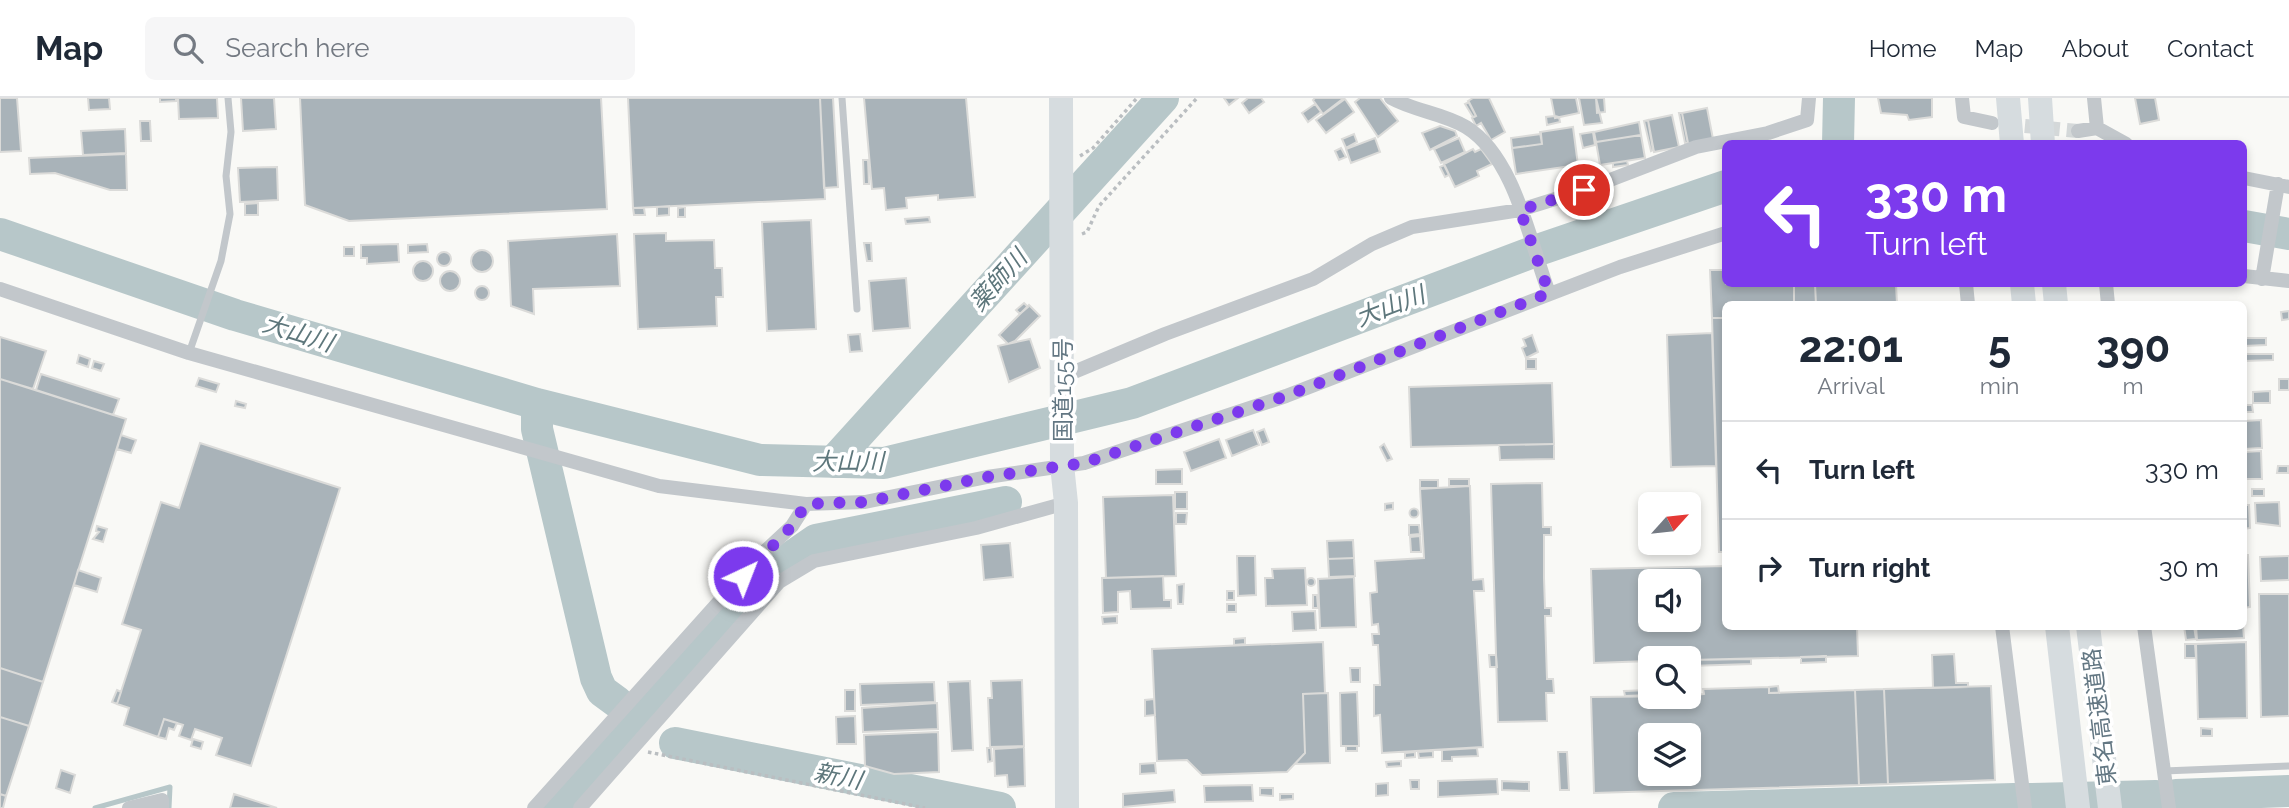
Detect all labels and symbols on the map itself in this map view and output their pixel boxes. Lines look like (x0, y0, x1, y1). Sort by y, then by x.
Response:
pin (1554, 160, 1614, 220)
water label: 薬師川 (963, 241, 1035, 316)
water label: 大山川 (1351, 278, 1432, 332)
water label: 大山川 (259, 309, 340, 358)
street label: 国道155号 (1049, 338, 1076, 442)
water label: 大山川 (812, 447, 887, 476)
north arrow (1638, 492, 1701, 555)
position arrow (706, 539, 780, 613)
street label: 東名高速道路 (2077, 647, 2121, 787)
water label: 新川 (812, 757, 867, 795)

